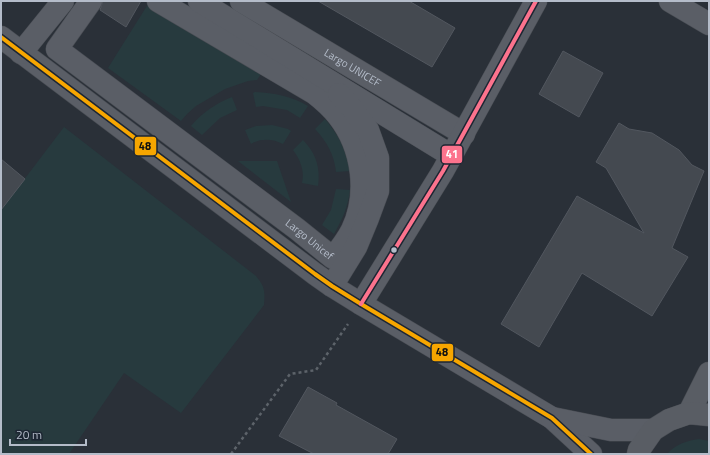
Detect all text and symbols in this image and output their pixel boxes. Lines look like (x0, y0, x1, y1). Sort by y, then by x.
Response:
street label: Largo UNICEF (321, 44, 384, 91)
line badge: 48 (134, 136, 157, 156)
text: 48 (139, 138, 151, 154)
line badge: 41 (441, 145, 463, 164)
text: 41 (446, 146, 458, 162)
street label: Largo Unicef (282, 215, 337, 264)
unlabelled marker (389, 245, 399, 255)
line badge: 48 (431, 343, 454, 362)
text: 48 (436, 344, 448, 360)
scale bar (10, 421, 86, 447)
text: 20 m (16, 425, 42, 444)

